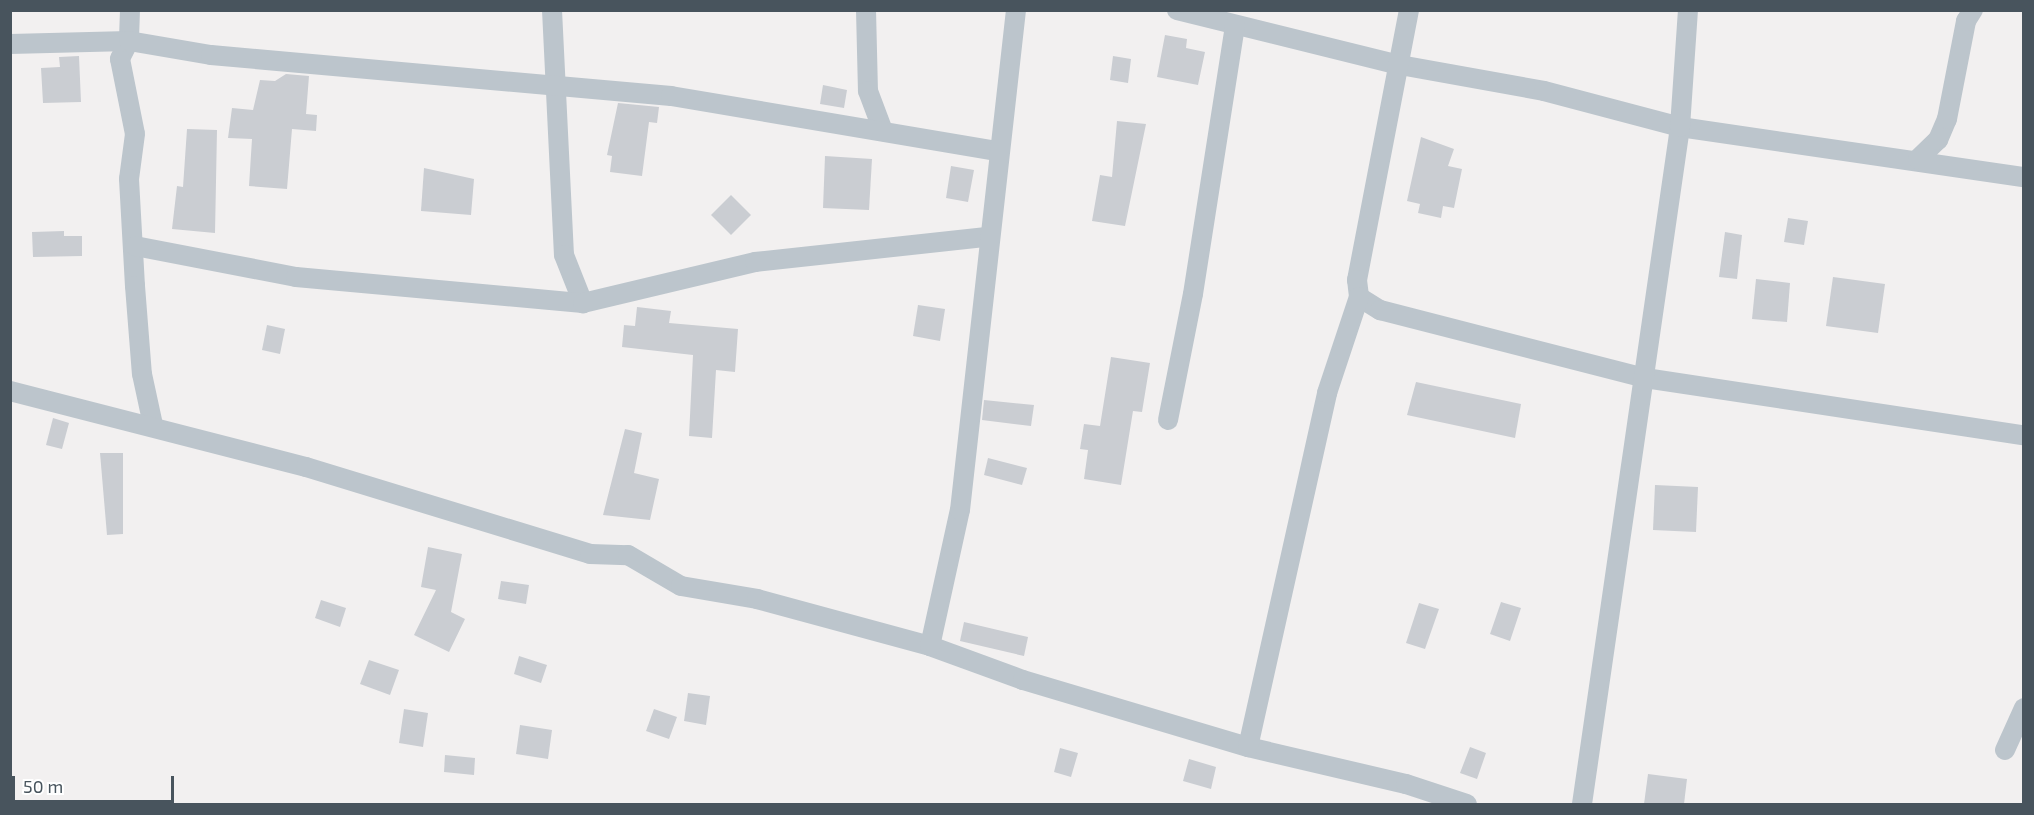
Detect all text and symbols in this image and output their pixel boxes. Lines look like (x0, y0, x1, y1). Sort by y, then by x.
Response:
scale bar (15, 764, 177, 802)
text: 50 m (23, 775, 63, 797)

